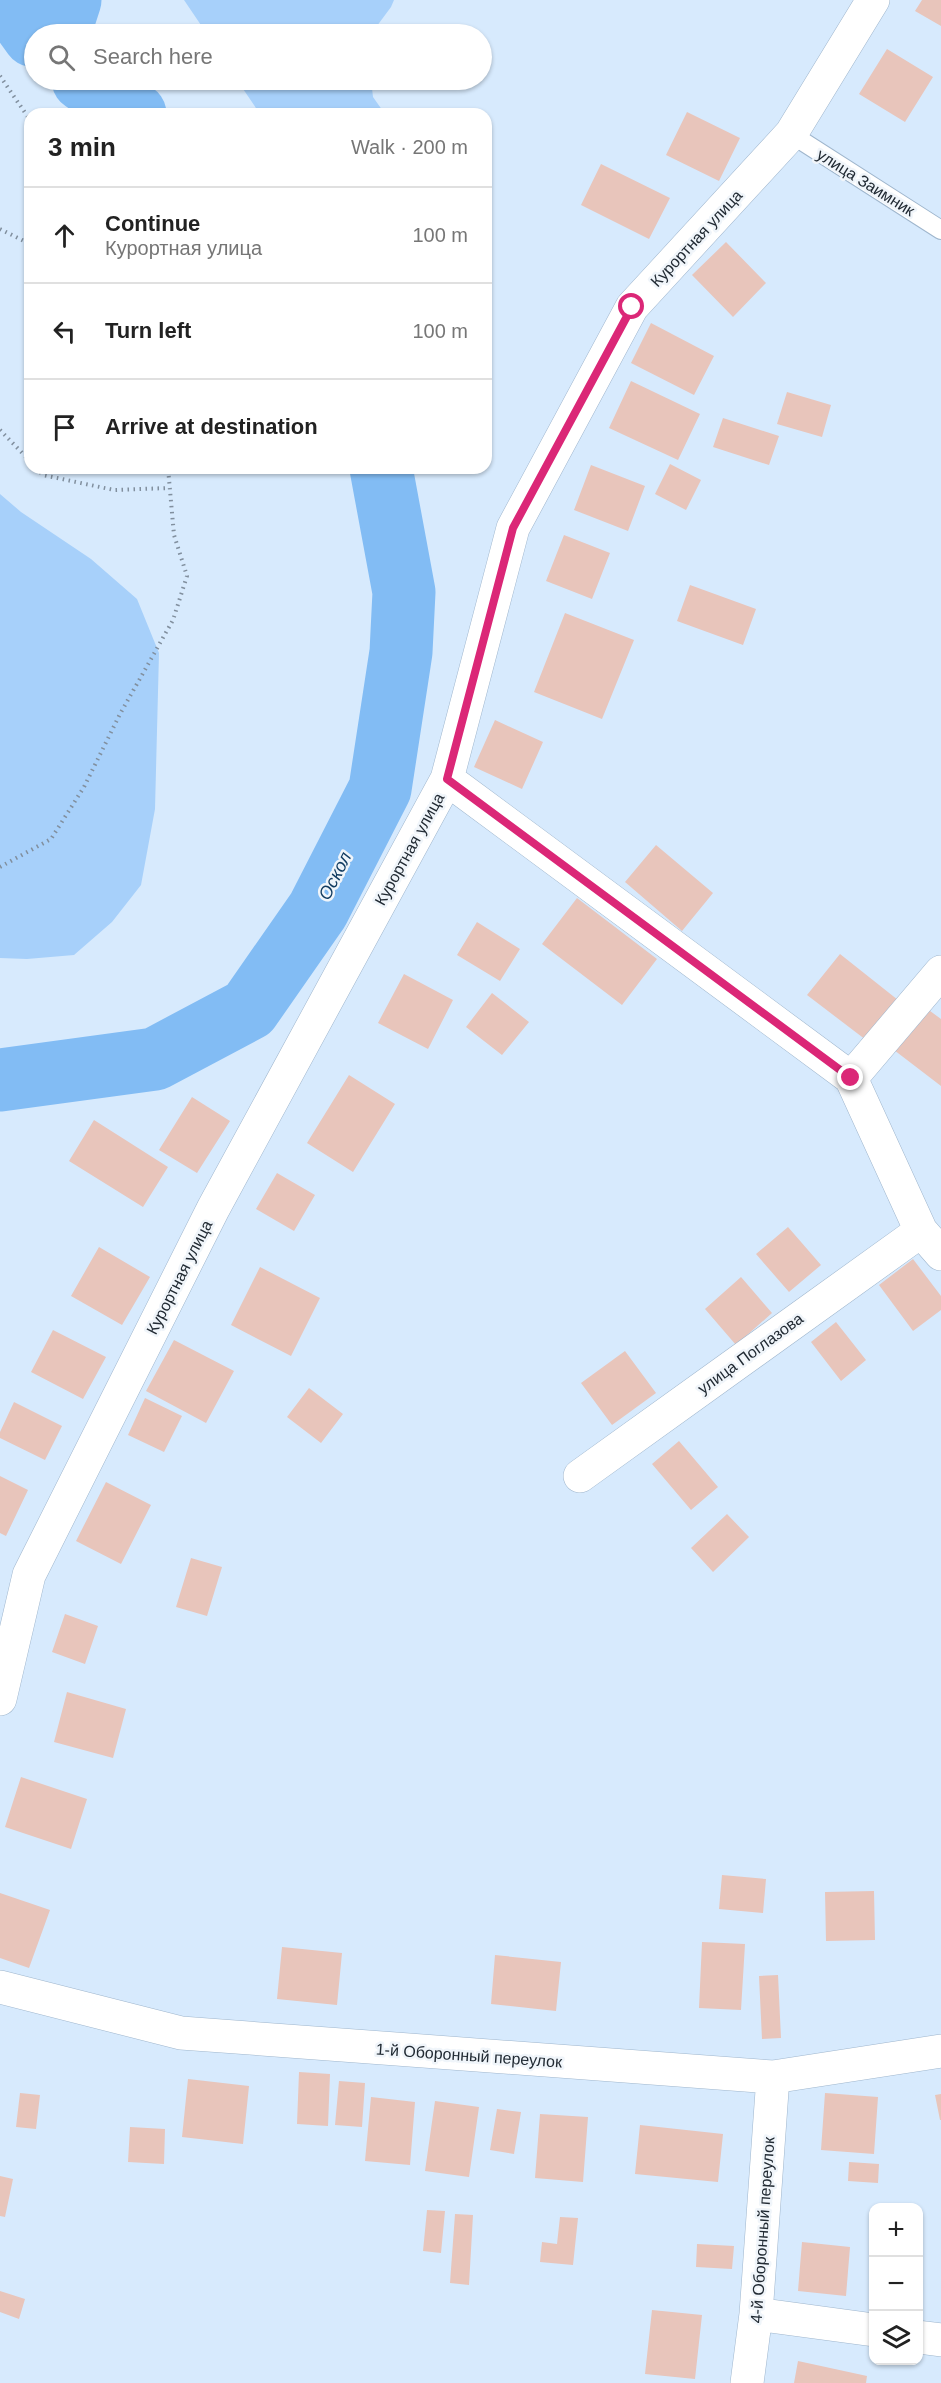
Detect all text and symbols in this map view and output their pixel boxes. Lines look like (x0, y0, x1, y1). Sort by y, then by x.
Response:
search box (24, 24, 492, 90)
icon: search (45, 41, 78, 74)
text: Search here (93, 44, 213, 69)
text: 3 min (48, 132, 116, 162)
text: Walk · 200 m (351, 136, 468, 158)
street label: улица Заимник (814, 146, 918, 220)
street label: Курортная улица (647, 187, 745, 290)
text: Continue (105, 211, 200, 236)
icon: ahead (48, 219, 81, 252)
text: 100 m (412, 224, 468, 246)
text: Курортная улица (105, 237, 262, 259)
route start (618, 293, 644, 319)
icon: left (48, 315, 81, 348)
text: Turn left (105, 318, 191, 343)
text: 100 m (412, 320, 468, 342)
icon: arrive (48, 411, 81, 444)
text: Arrive at destination (105, 414, 318, 439)
street label: Курортная улица (372, 790, 447, 908)
water label: Оскол (314, 849, 356, 903)
route end (837, 1064, 863, 1090)
street label: Курортная улица (143, 1217, 216, 1337)
street label: улица Поглазова (694, 1310, 806, 1397)
street label: 1-й Оборонный переулок (375, 2041, 564, 2071)
street label: 4-й Оборонный переулок (748, 2135, 778, 2324)
map controls (869, 2203, 923, 2365)
button: + (869, 2203, 923, 2257)
button: − (869, 2257, 923, 2311)
button: layers (869, 2311, 923, 2365)

